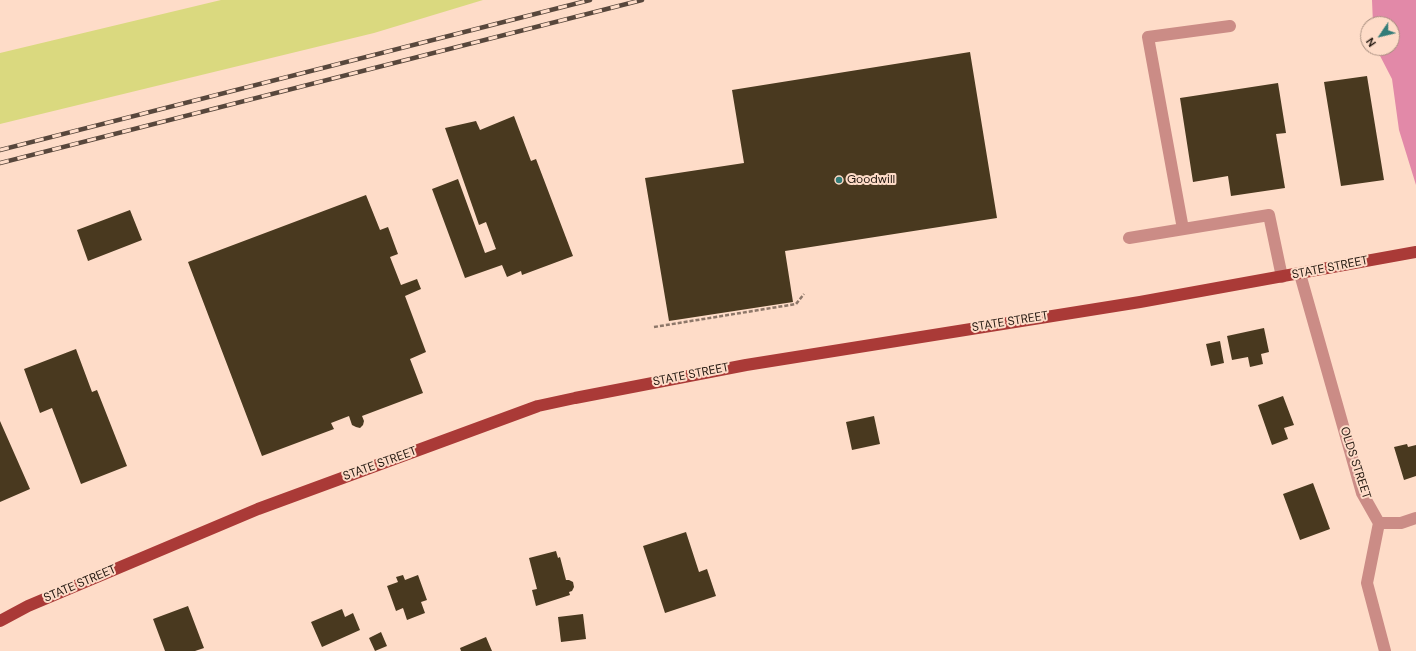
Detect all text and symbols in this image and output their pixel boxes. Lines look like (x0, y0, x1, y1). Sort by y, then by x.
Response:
north arrow (1360, 16, 1400, 56)
text: N (1363, 35, 1379, 50)
place label: Goodwill (847, 173, 895, 187)
marker: Goodwill (834, 175, 844, 185)
street label: STATE STREET (1291, 254, 1369, 282)
street label: STATE STREET (971, 309, 1049, 335)
street label: STATE STREET (652, 361, 730, 389)
street label: OLDS STREET (1337, 425, 1373, 501)
street label: STATE STREET (341, 444, 419, 484)
street label: STATE STREET (42, 562, 118, 606)

